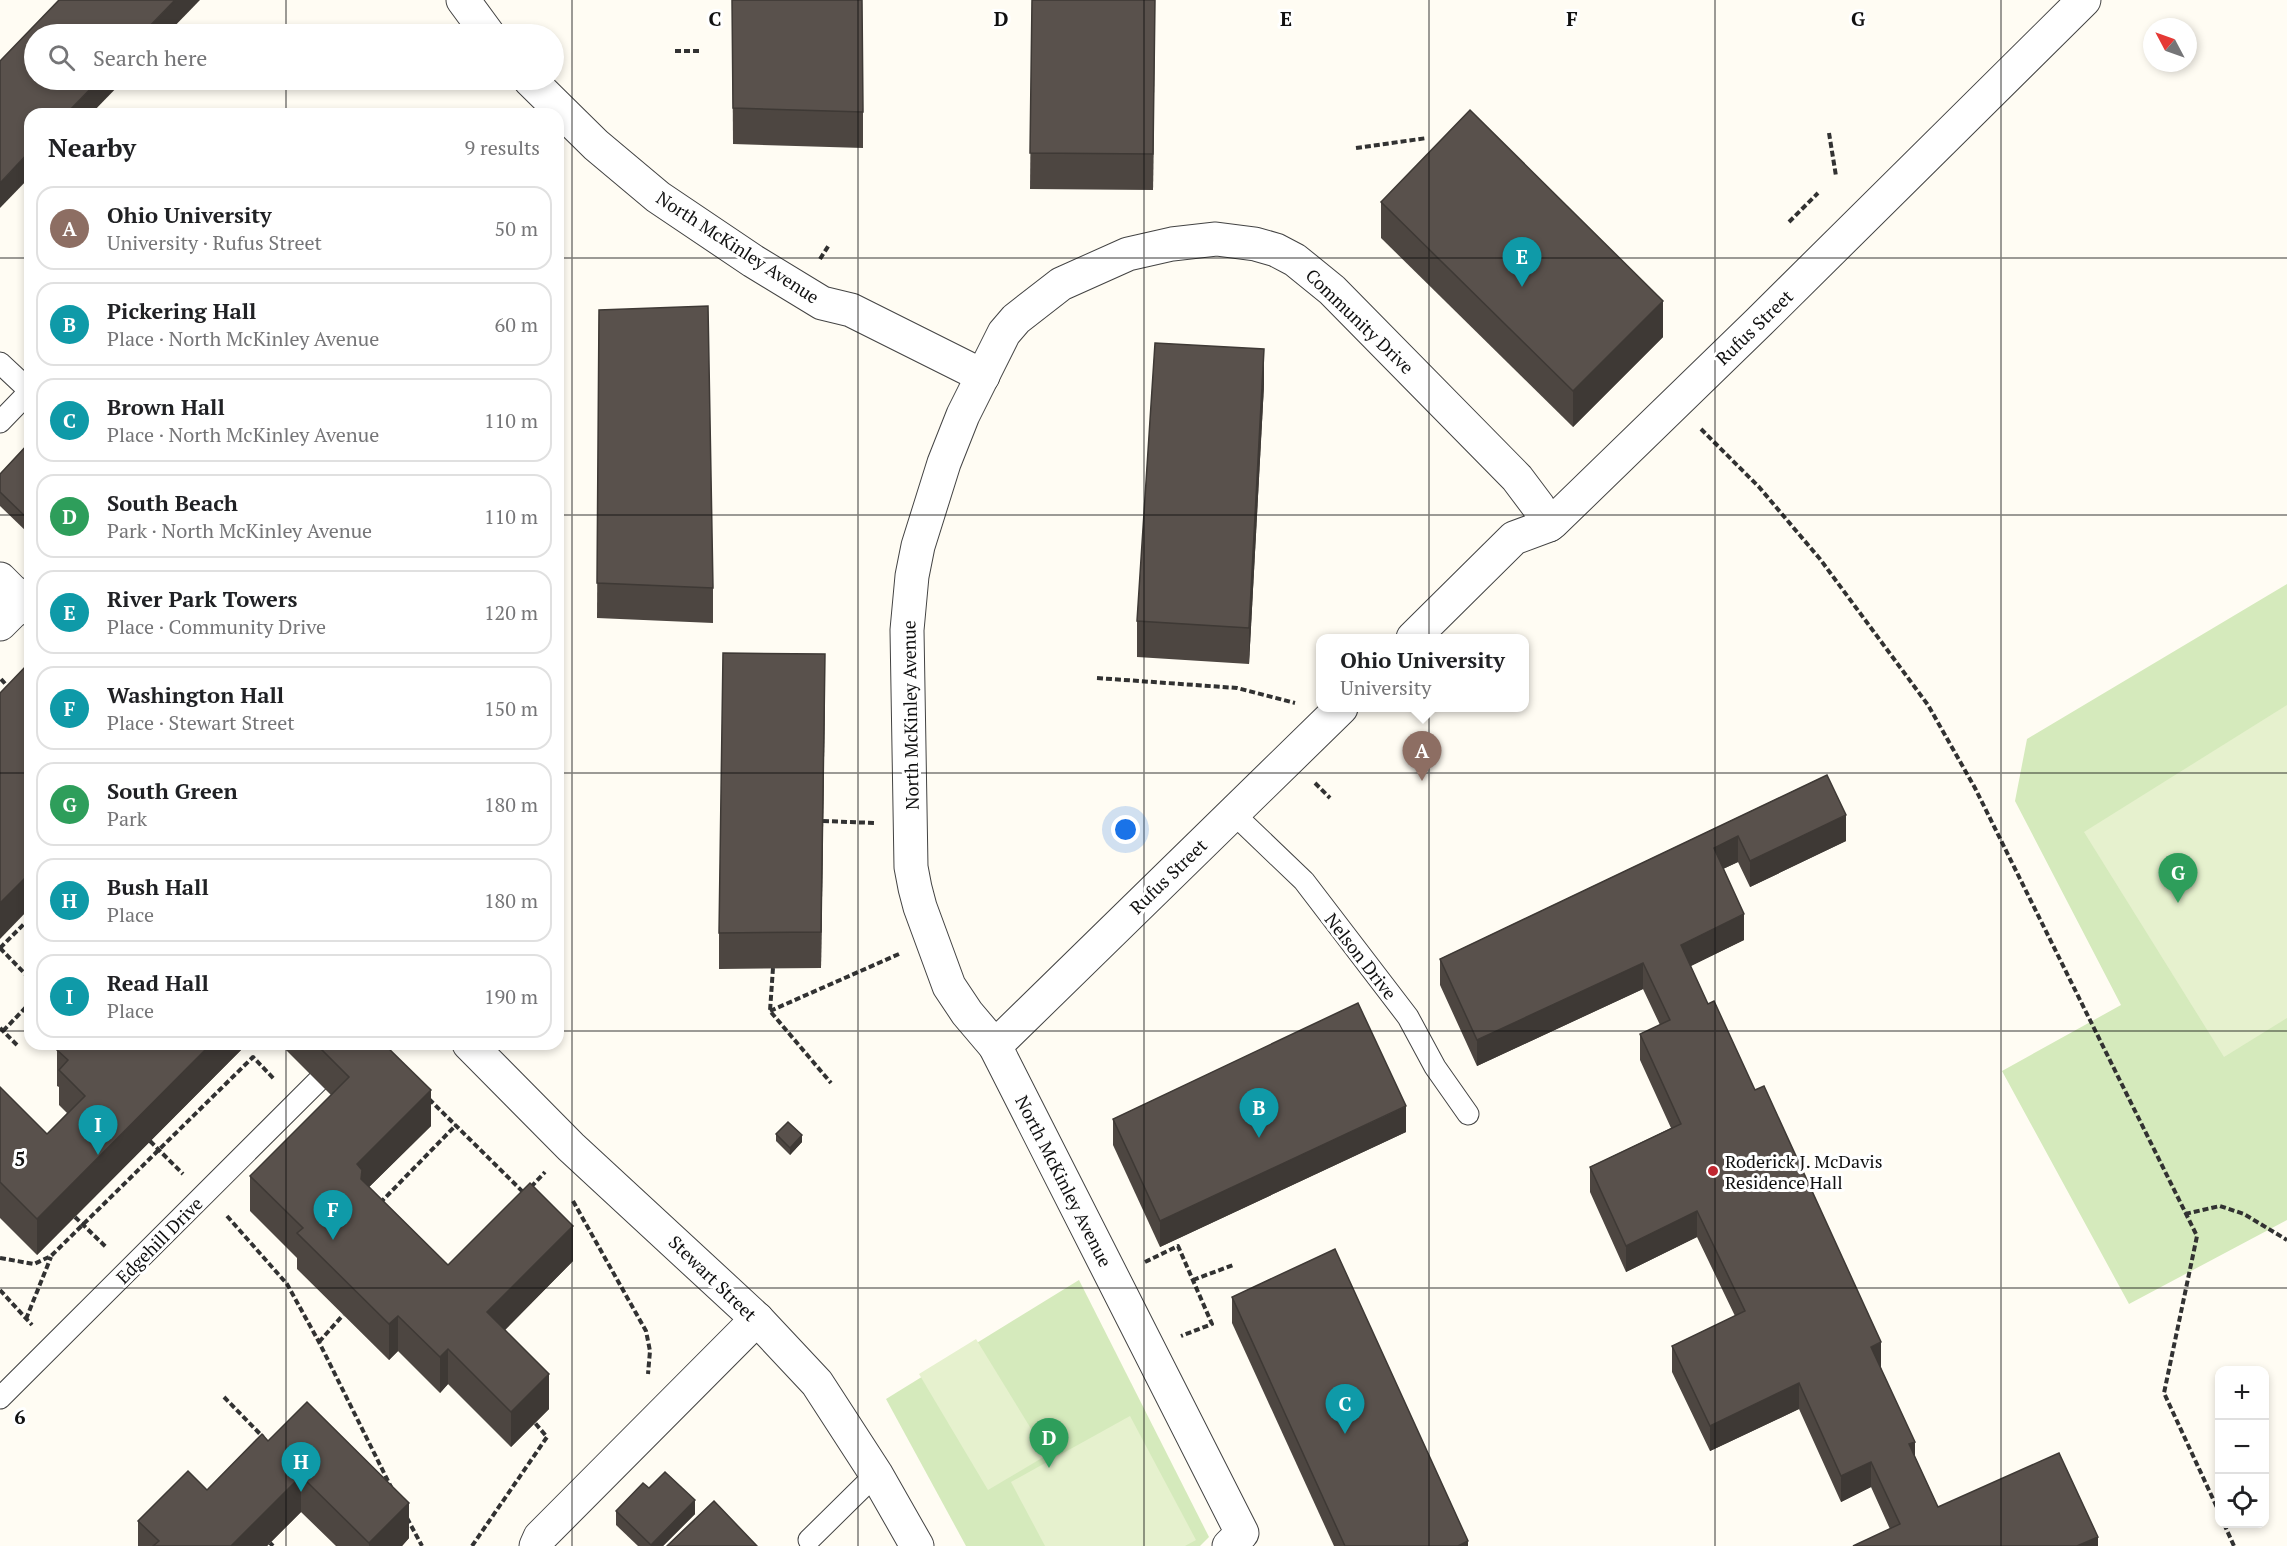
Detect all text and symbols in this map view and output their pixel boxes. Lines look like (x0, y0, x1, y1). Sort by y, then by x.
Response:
text: C (708, 5, 722, 32)
text: D (994, 5, 1008, 32)
text: E (1280, 5, 1292, 32)
text: F (1566, 5, 1578, 32)
text: G (1851, 5, 1865, 32)
north arrow (2143, 18, 2197, 72)
search box (24, 24, 564, 90)
icon: search (45, 41, 78, 74)
text: Search here (93, 43, 207, 72)
text: Nearby (48, 130, 136, 164)
text: 9 results (465, 134, 540, 161)
street label: North McKinley Avenue (652, 185, 824, 309)
text: Ohio University (107, 200, 272, 229)
text: A (62, 215, 77, 242)
text: 50 m (495, 215, 538, 242)
text: University · Rufus Street (107, 229, 322, 256)
pin: E (1502, 238, 1541, 287)
street label: Community Drive (1301, 263, 1419, 379)
street label: Rufus Street (1710, 284, 1798, 370)
text: Pickering Hall (107, 296, 256, 325)
text: B (63, 311, 76, 338)
text: 60 m (495, 311, 538, 338)
text: Place · North McKinley Avenue (107, 325, 379, 352)
text: Brown Hall (107, 392, 225, 421)
text: C (63, 407, 76, 434)
text: 110 m (484, 407, 538, 434)
text: Place · North McKinley Avenue (107, 421, 379, 448)
text: South Beach (107, 488, 238, 517)
text: D (62, 503, 77, 530)
text: 110 m (484, 503, 538, 530)
text: Park · North McKinley Avenue (107, 517, 372, 544)
text: River Park Towers (107, 584, 297, 613)
text: E (63, 599, 76, 626)
text: 120 m (484, 599, 538, 626)
text: Place · Community Drive (107, 613, 326, 640)
street label: North McKinley Avenue (896, 620, 924, 810)
popup (1316, 634, 1529, 712)
text: Ohio University (1340, 645, 1505, 674)
text: University (1340, 674, 1431, 701)
text: Washington Hall (107, 680, 284, 709)
text: F (64, 695, 75, 722)
text: 150 m (484, 695, 538, 722)
text: Place · Stewart Street (107, 709, 295, 736)
pin: A (1402, 732, 1442, 781)
text: South Green (107, 776, 238, 805)
text: G (62, 791, 77, 818)
text: 180 m (484, 791, 538, 818)
text: Park (107, 805, 147, 832)
your location (1111, 815, 1140, 844)
street label: Rufus Street (1124, 833, 1212, 919)
pin: G (2158, 854, 2198, 903)
text: Bush Hall (107, 872, 209, 901)
text: H (62, 887, 77, 914)
text: 180 m (484, 887, 538, 914)
text: Place (107, 901, 154, 928)
street label: Nelson Drive (1320, 908, 1402, 1004)
text: Read Hall (107, 968, 209, 997)
text: I (66, 983, 73, 1010)
text: 190 m (484, 983, 538, 1010)
text: Place (107, 997, 154, 1024)
pin: B (1240, 1088, 1278, 1138)
street label: North McKinley Avenue (1010, 1091, 1118, 1271)
pin: I (78, 1106, 118, 1155)
text: 5 (14, 1145, 26, 1172)
place label: Roderick J. McDavis Residence Hall (1725, 1149, 1882, 1194)
marker: Roderick J. McDavis Residence Hall (1706, 1164, 1720, 1178)
pin: F (314, 1190, 352, 1240)
street label: Edgehill Drive (111, 1192, 207, 1288)
street label: Stewart Street (664, 1230, 762, 1326)
map controls (2215, 1366, 2269, 1528)
button: + (2215, 1366, 2269, 1420)
pin: C (1326, 1384, 1364, 1434)
text: 6 (14, 1403, 26, 1430)
pin: D (1030, 1418, 1068, 1468)
button: − (2215, 1420, 2269, 1474)
pin: H (282, 1442, 320, 1492)
button: locate (2215, 1474, 2269, 1528)

